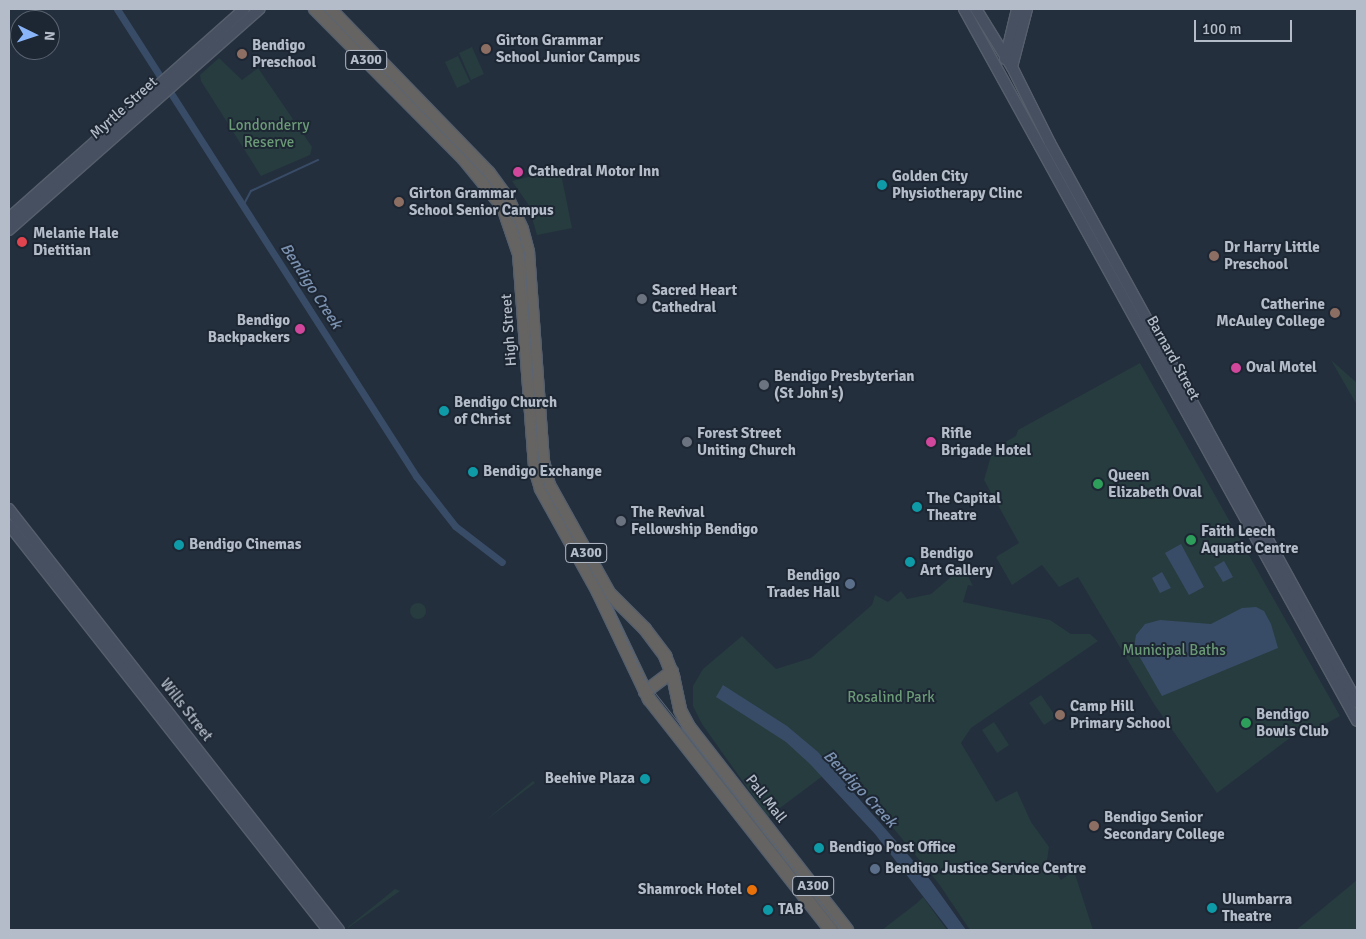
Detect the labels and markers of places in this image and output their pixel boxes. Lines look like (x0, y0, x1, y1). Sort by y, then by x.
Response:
place label: Girton Grammar School Junior Campus (496, 31, 640, 66)
place label: Bendigo Preschool (252, 36, 316, 71)
marker: Girton Grammar School Junior Campus (480, 43, 492, 55)
marker: Bendigo Preschool (236, 48, 248, 60)
place label: Cathedral Motor Inn (528, 163, 660, 181)
marker: Cathedral Motor Inn (512, 166, 524, 178)
place label: Golden City Physiotherapy Clinc (892, 167, 1022, 202)
marker: Golden City Physiotherapy Clinc (876, 179, 888, 191)
place label: Girton Grammar School Senior Campus (409, 184, 554, 219)
marker: Girton Grammar School Senior Campus (393, 196, 405, 208)
place label: Melanie Hale Dietitian (33, 224, 119, 259)
marker: Melanie Hale Dietitian (15, 235, 29, 249)
place label: Dr Harry Little Preschool (1224, 238, 1320, 273)
marker: Dr Harry Little Preschool (1208, 250, 1220, 262)
place label: Sacred Heart Cathedral (652, 281, 737, 316)
marker: Sacred Heart Cathedral (636, 293, 648, 305)
place label: Catherine McAuley College (1216, 295, 1325, 330)
marker: Catherine McAuley College (1329, 307, 1341, 319)
place label: Bendigo Backpackers (208, 311, 290, 346)
marker: Bendigo Backpackers (294, 323, 306, 335)
place label: Oval Motel (1246, 359, 1317, 377)
marker: Oval Motel (1230, 362, 1242, 374)
place label: Bendigo Presbyterian (St John's) (774, 367, 915, 402)
marker: Bendigo Presbyterian (St John's) (758, 379, 770, 391)
place label: Bendigo Church of Christ (454, 393, 557, 428)
marker: Bendigo Church of Christ (438, 405, 450, 417)
place label: Forest Street Uniting Church (697, 424, 796, 459)
place label: Rifle Brigade Hotel (941, 424, 1031, 459)
marker: Forest Street Uniting Church (681, 436, 693, 448)
marker: Rifle Brigade Hotel (925, 436, 937, 448)
place label: Bendigo Exchange (483, 463, 602, 481)
marker: Bendigo Exchange (467, 466, 479, 478)
place label: Queen Elizabeth Oval (1108, 466, 1202, 501)
marker: Queen Elizabeth Oval (1092, 478, 1104, 490)
place label: The Capital Theatre (927, 489, 1001, 524)
marker: The Capital Theatre (911, 501, 923, 513)
place label: The Revival Fellowship Bendigo (631, 503, 758, 538)
marker: The Revival Fellowship Bendigo (615, 515, 627, 527)
place label: Faith Leech Aquatic Centre (1201, 522, 1298, 557)
marker: Faith Leech Aquatic Centre (1185, 534, 1197, 546)
place label: Bendigo Cinemas (189, 536, 301, 554)
marker: Bendigo Cinemas (173, 539, 185, 551)
place label: Bendigo Art Gallery (920, 544, 993, 579)
marker: Bendigo Art Gallery (904, 556, 916, 568)
place label: Bendigo Trades Hall (767, 566, 840, 601)
marker: Bendigo Trades Hall (844, 578, 856, 590)
place label: Camp Hill Primary School (1070, 697, 1170, 732)
place label: Bendigo Bowls Club (1256, 705, 1329, 740)
marker: Camp Hill Primary School (1054, 709, 1066, 721)
marker: Bendigo Bowls Club (1240, 717, 1252, 729)
place label: Beehive Plaza (545, 770, 635, 788)
marker: Beehive Plaza (639, 773, 651, 785)
place label: Bendigo Senior Secondary College (1104, 808, 1225, 843)
marker: Bendigo Senior Secondary College (1088, 820, 1100, 832)
place label: Bendigo Post Office (829, 839, 956, 857)
marker: Bendigo Post Office (813, 842, 825, 854)
place label: Bendigo Justice Service Centre (885, 860, 1086, 878)
marker: Bendigo Justice Service Centre (869, 863, 881, 875)
place label: Shamrock Hotel (638, 881, 742, 899)
marker: Shamrock Hotel (746, 884, 758, 896)
place label: Ulumbarra Theatre (1222, 890, 1292, 925)
place label: TAB (778, 901, 804, 919)
marker: Ulumbarra Theatre (1206, 902, 1218, 914)
marker: TAB (762, 904, 774, 916)

